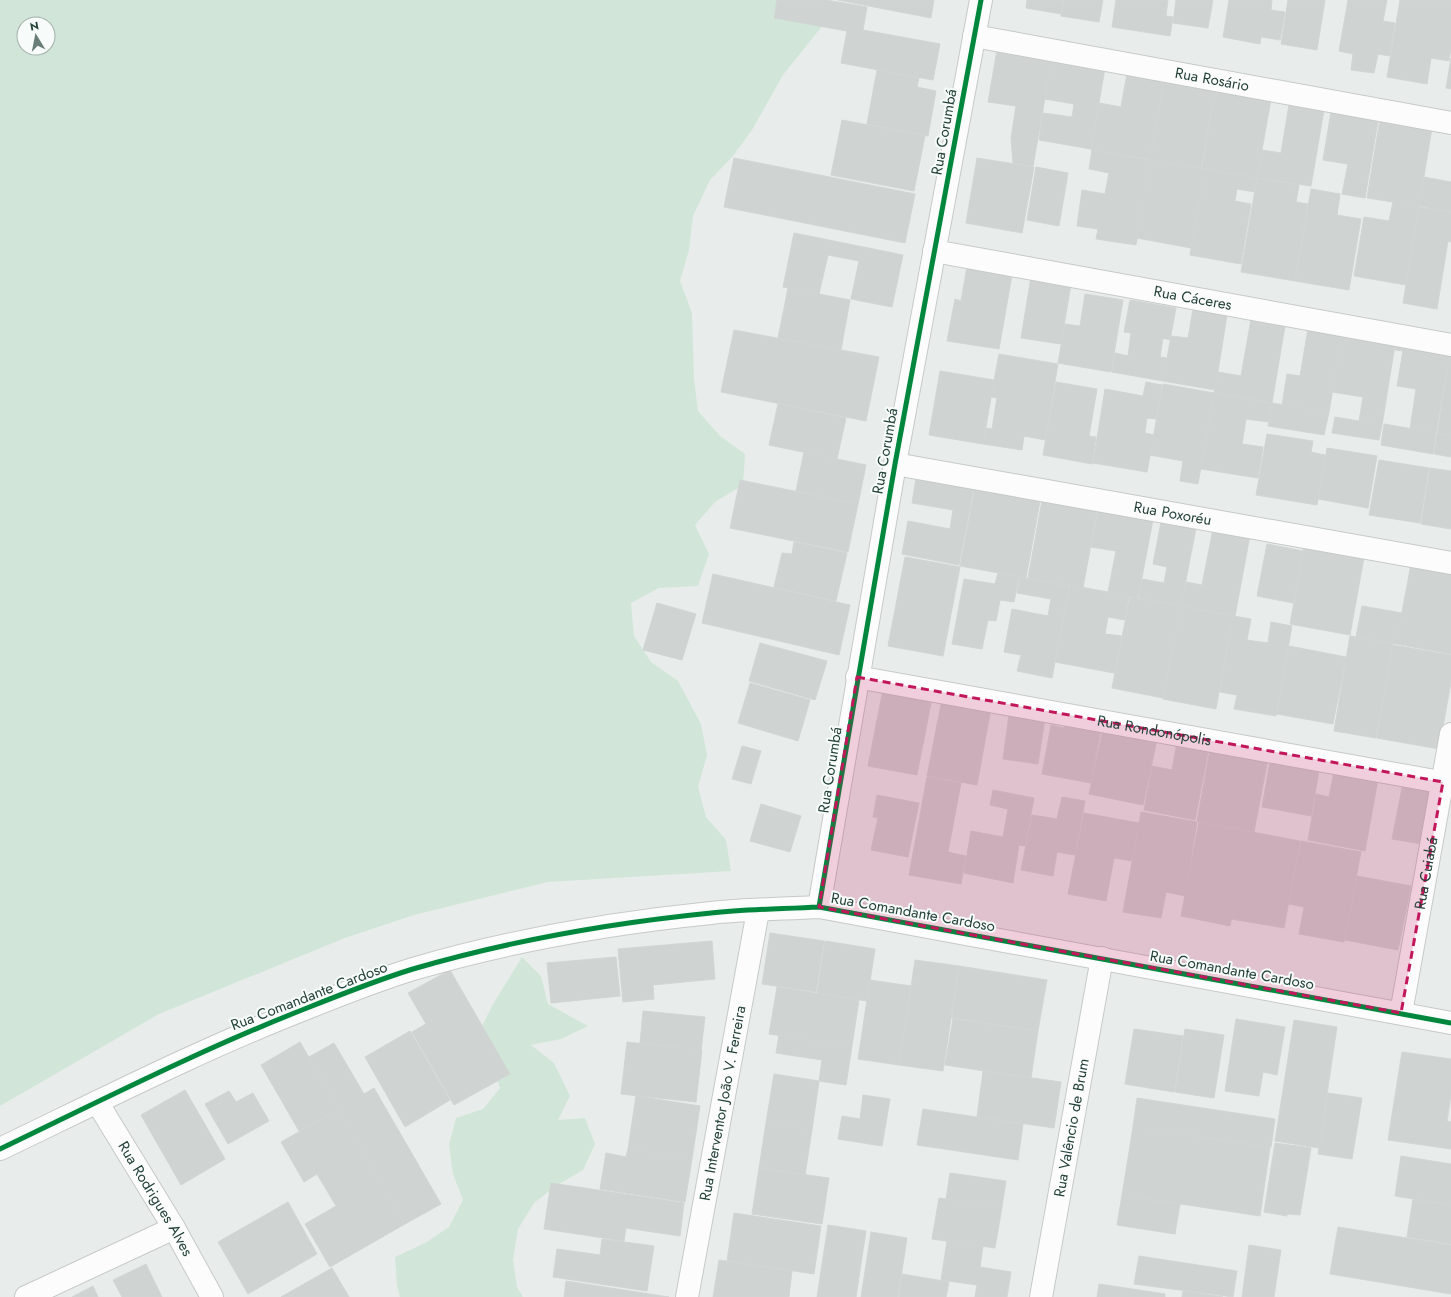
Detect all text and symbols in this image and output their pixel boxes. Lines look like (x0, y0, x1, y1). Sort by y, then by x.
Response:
north arrow (16, 16, 56, 56)
text: N (29, 18, 40, 35)
street label: Rua Rosário (1173, 62, 1251, 97)
street label: Rua Corumbá (926, 87, 962, 177)
street label: Rua Cáceres (1152, 280, 1234, 316)
street label: Rua Corumbá (867, 406, 903, 496)
street label: Rua Poxoréu (1132, 496, 1213, 531)
street label: Rua Rondonópolis (1095, 709, 1213, 752)
street label: Rua Corumbá (812, 725, 848, 815)
street label: Rua Cuiabá (1409, 835, 1443, 911)
street label: Rua Comandante Cardoso (829, 887, 997, 937)
street label: Rua Comandante Cardoso (1148, 945, 1316, 995)
street label: Rua Comandante Cardoso (227, 956, 391, 1036)
street label: Rua Interventor João V. Ferreira (694, 1004, 751, 1203)
street label: Rua Valêncio de Brum (1048, 1057, 1095, 1199)
street label: Rua Rodrigues Alves (113, 1137, 198, 1260)

